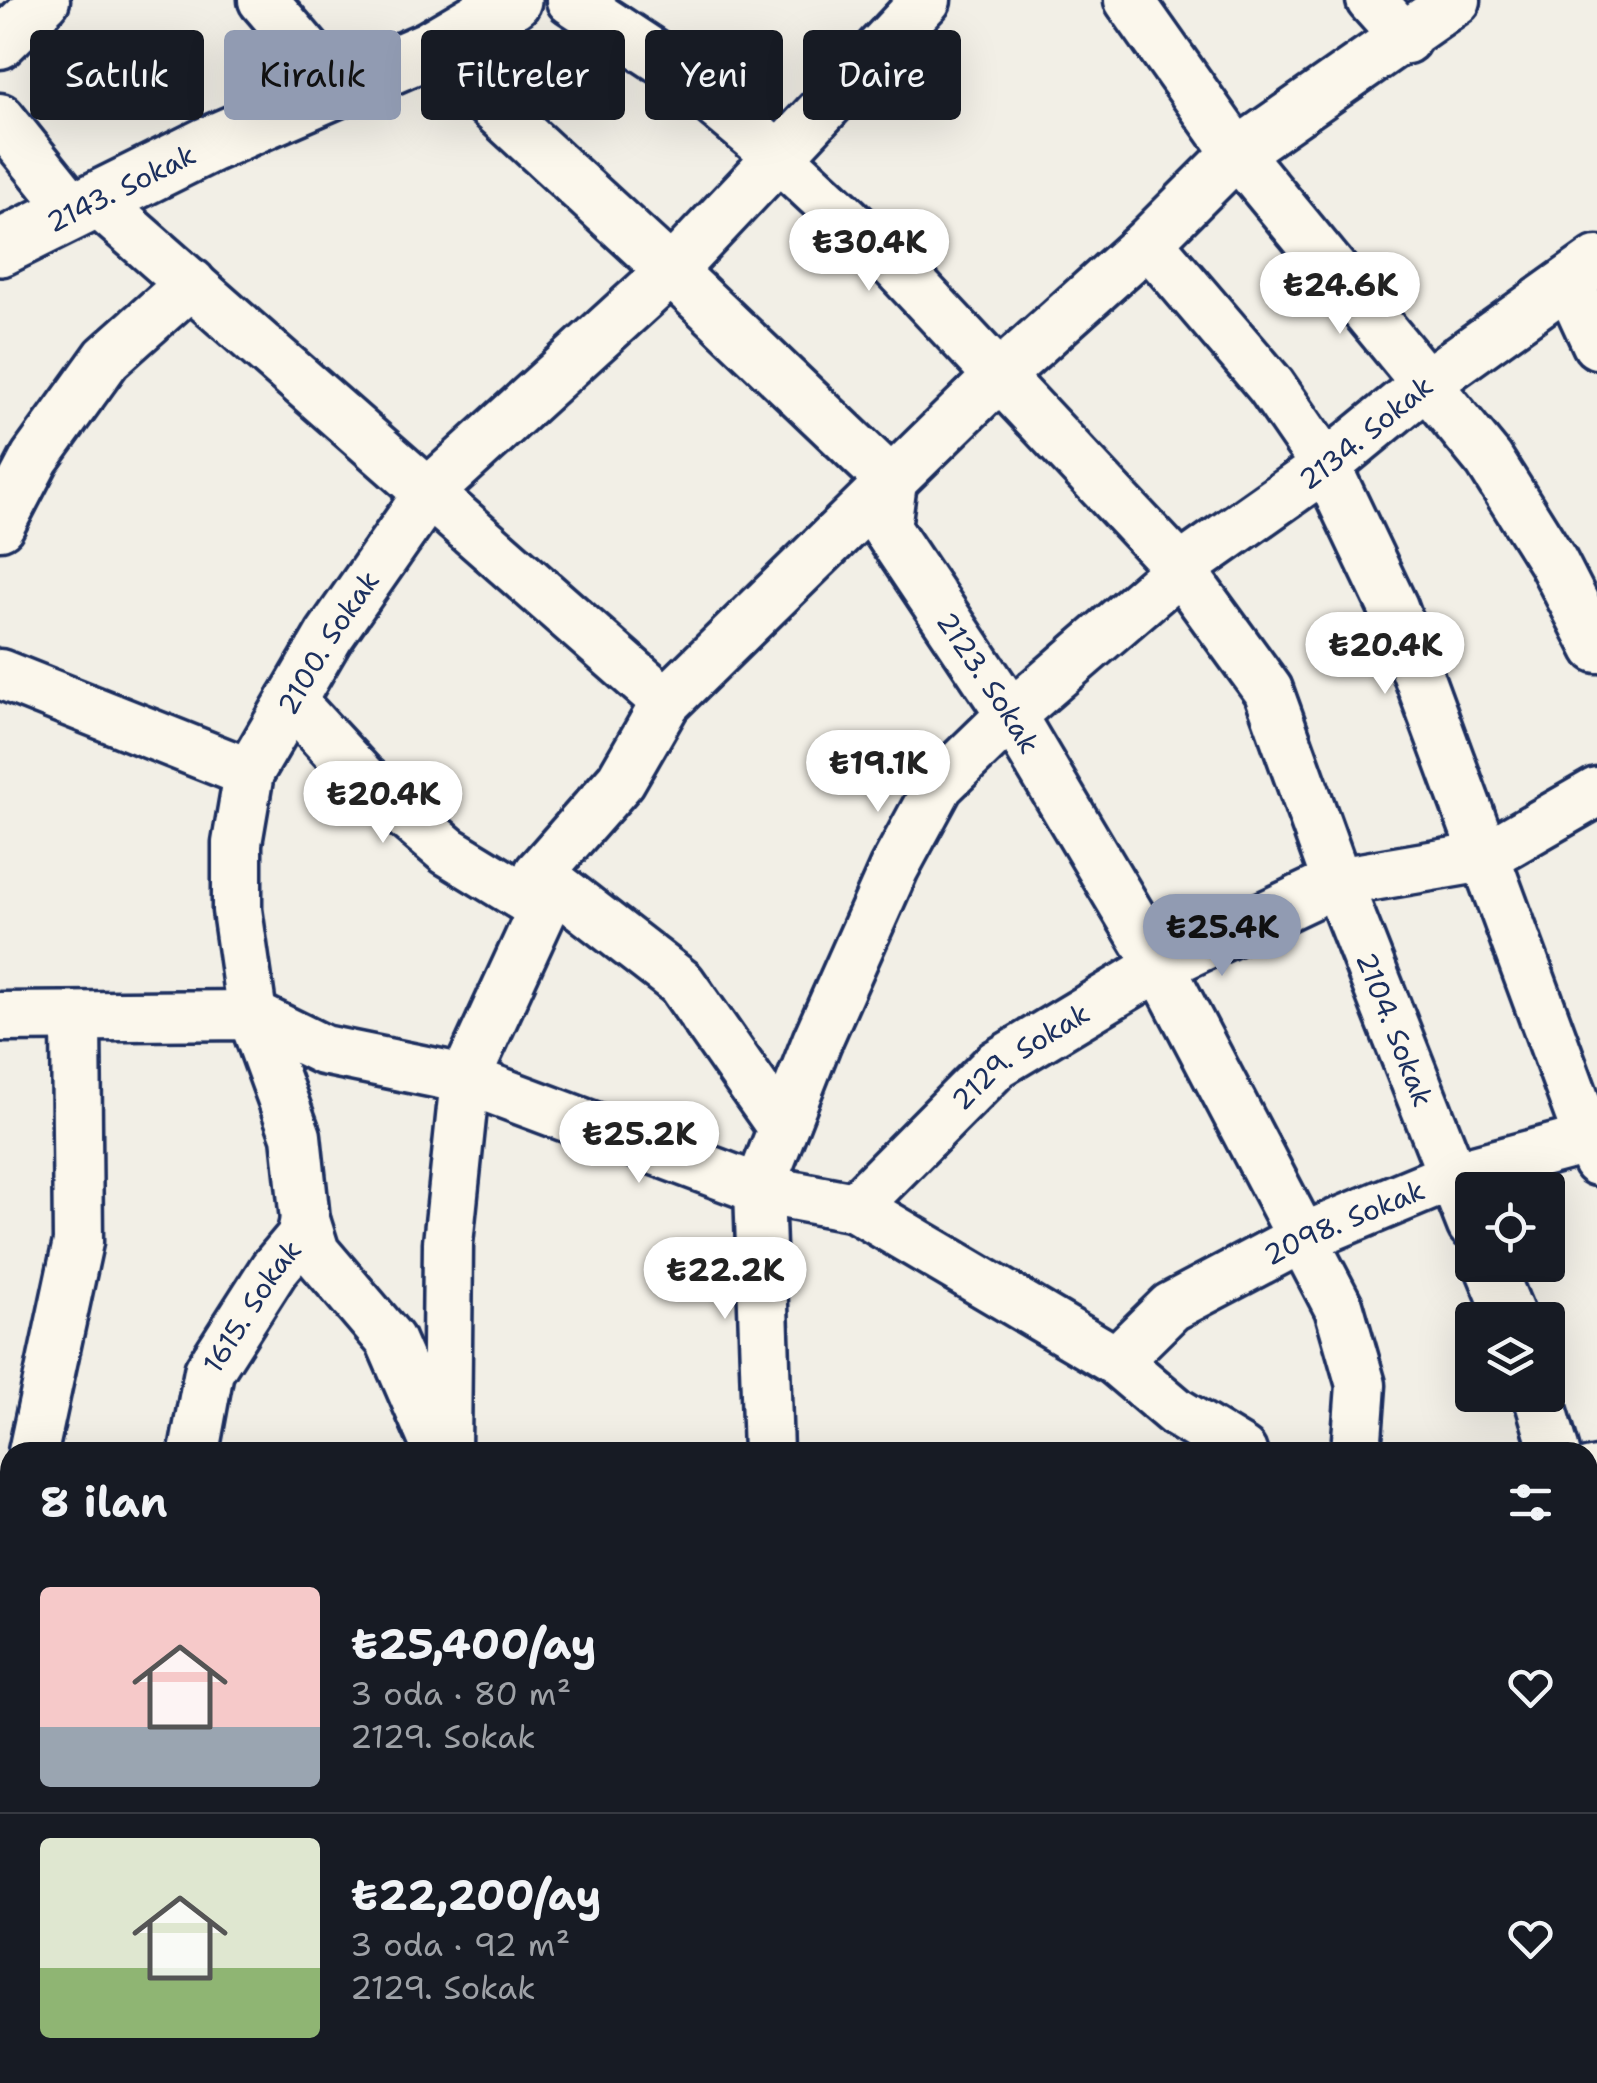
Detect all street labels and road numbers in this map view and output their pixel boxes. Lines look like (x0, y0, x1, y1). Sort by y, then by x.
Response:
street label: 2143. Sokak (40, 135, 202, 241)
street label: 2134. Sokak (1291, 367, 1441, 498)
street label: 2100. Sokak (268, 563, 388, 721)
street label: 2123. Sokak (928, 604, 1049, 760)
street label: 2104. Sokak (1347, 946, 1442, 1112)
street label: 2129. Sokak (943, 994, 1097, 1118)
street label: 2098. Sokak (1257, 1170, 1430, 1274)
street label: 1615. Sokak (194, 1231, 310, 1380)

